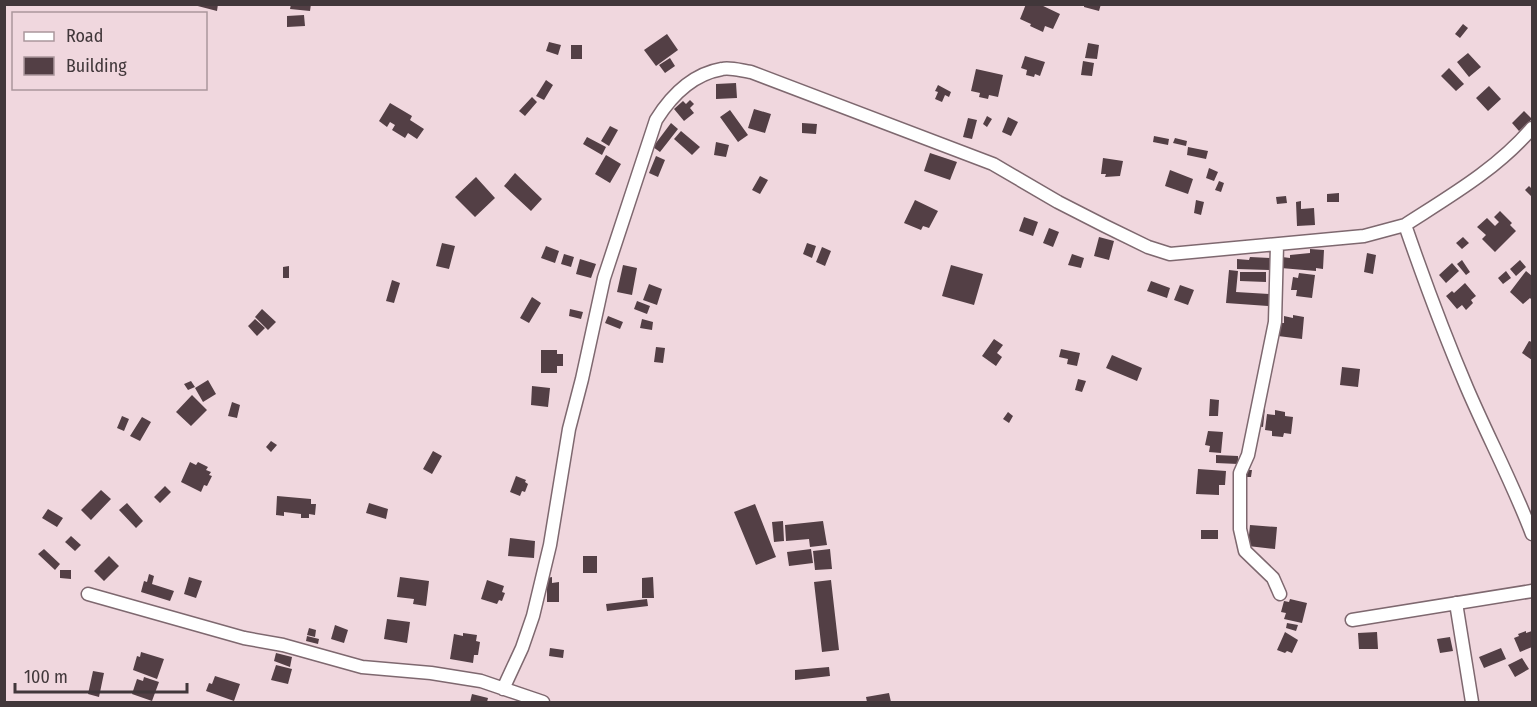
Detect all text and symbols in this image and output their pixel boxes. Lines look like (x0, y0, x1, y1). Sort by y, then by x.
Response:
legend (12, 12, 207, 90)
text: Road (66, 25, 103, 47)
text: Building (66, 55, 127, 77)
scale bar (15, 656, 188, 694)
text: 100 m (24, 666, 68, 688)

